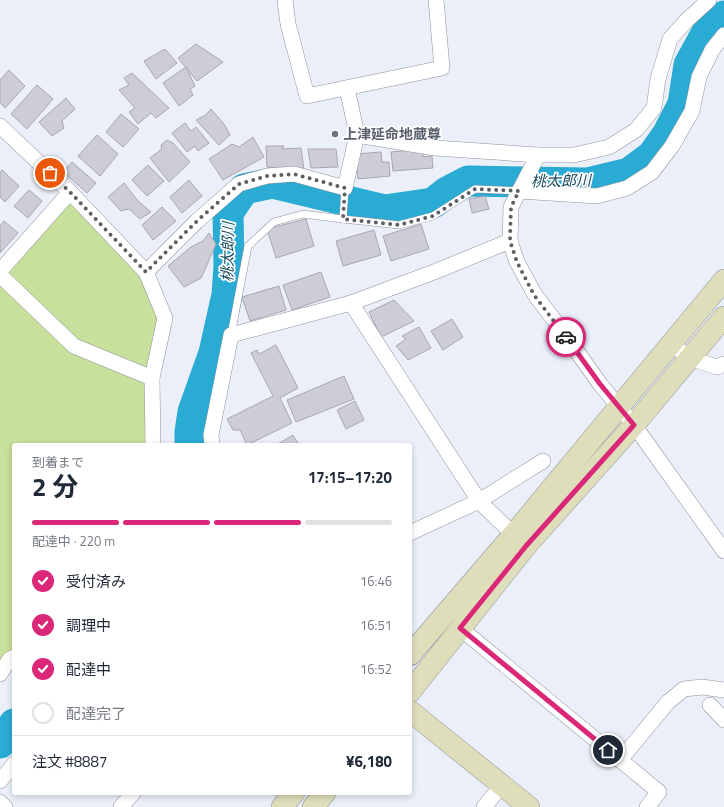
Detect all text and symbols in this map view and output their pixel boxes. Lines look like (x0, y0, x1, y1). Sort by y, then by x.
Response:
place label: 上津延命地蔵尊 (343, 123, 441, 144)
marker: 上津延命地蔵尊 (330, 129, 340, 139)
pin (33, 156, 67, 190)
icon: bag (39, 162, 61, 184)
water label: 桃太郎川 (531, 168, 593, 193)
water label: 桃太郎川 (215, 220, 240, 282)
courier (546, 317, 586, 357)
icon: car (555, 326, 577, 348)
text: 到着まで (32, 452, 84, 472)
text: 17:15–17:20 (308, 466, 392, 489)
text: 2 分 (32, 467, 78, 506)
text: 配達中 · 220 m (32, 531, 115, 551)
icon: check (32, 570, 54, 592)
text: 受付済み (66, 570, 126, 593)
text: 16:46 (360, 571, 392, 591)
icon: check (32, 614, 54, 636)
text: 調理中 (66, 614, 111, 637)
text: 16:51 (360, 615, 392, 635)
icon: check (32, 658, 54, 680)
text: 配達中 (66, 658, 111, 681)
text: 16:52 (360, 659, 392, 679)
text: 配達完了 (66, 702, 126, 725)
pin (591, 733, 625, 767)
icon: home (597, 739, 619, 761)
text: 注文 #8887 (32, 750, 107, 773)
text: ¥6,180 (346, 750, 392, 773)

